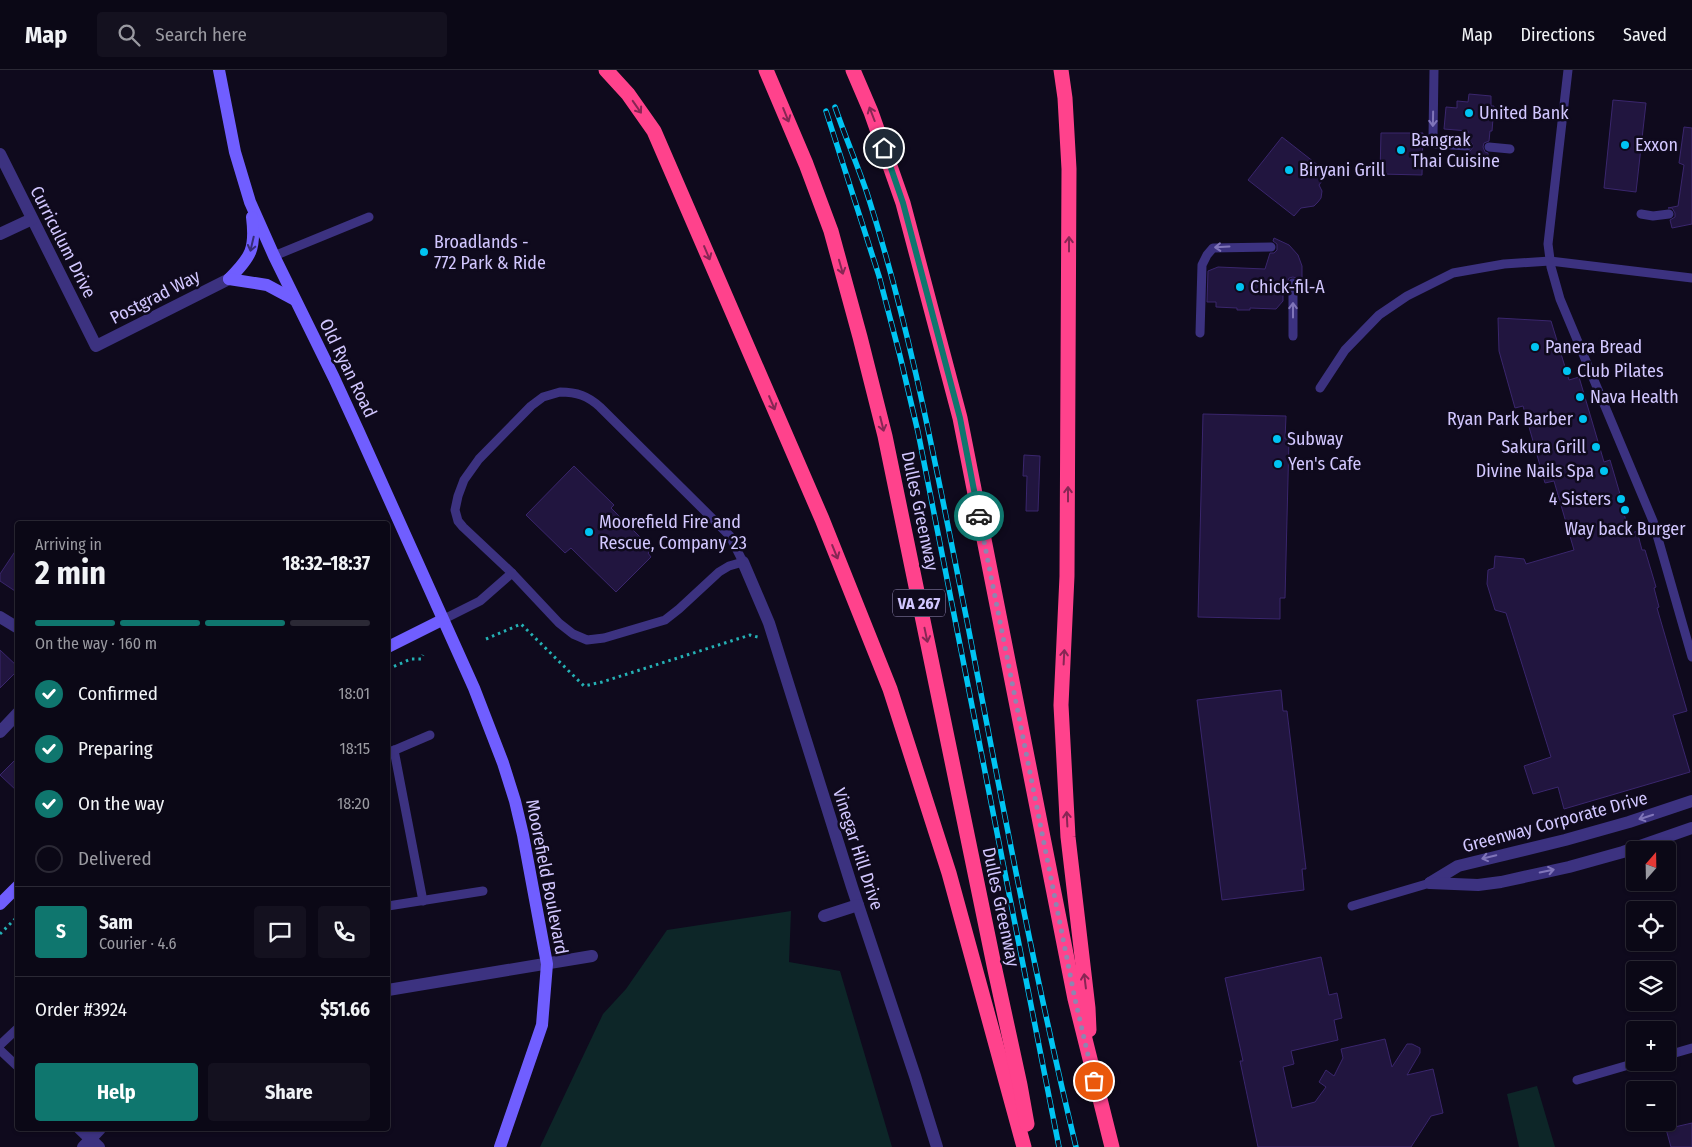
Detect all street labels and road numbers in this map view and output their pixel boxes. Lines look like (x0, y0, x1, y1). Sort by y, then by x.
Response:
street label: Curriculum Drive (25, 182, 101, 302)
street label: Postgrad Way (106, 265, 204, 329)
street label: Old Ryan Road (315, 315, 381, 421)
street label: Dulles Greenway (897, 449, 943, 573)
road number: VA 267 (893, 590, 945, 616)
street label: Vinegar Hill Drive (828, 785, 888, 913)
street label: Greenway Corporate Drive (1460, 787, 1650, 857)
street label: Moorefield Boulevard (521, 798, 573, 956)
street label: Dulles Greenway (978, 845, 1024, 969)

